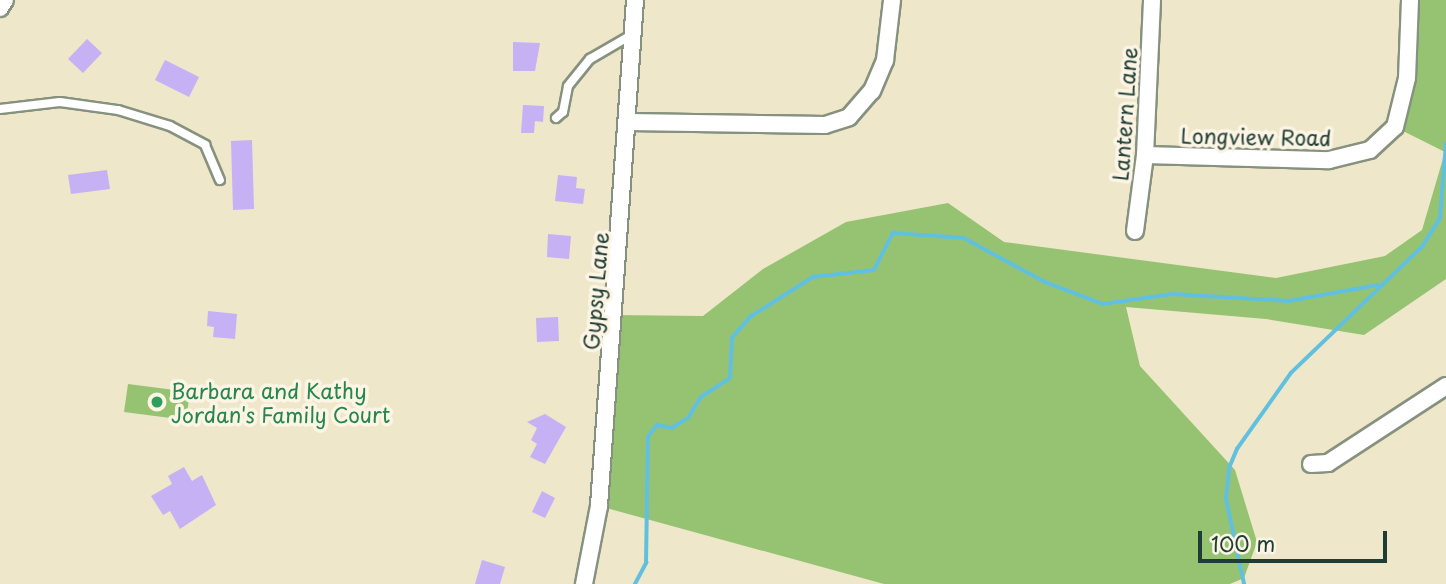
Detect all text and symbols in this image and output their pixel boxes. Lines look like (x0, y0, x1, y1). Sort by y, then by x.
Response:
street label: Lantern Lane (1107, 46, 1141, 182)
street label: Longview Road (1181, 122, 1331, 150)
street label: Gypsy Lane (577, 231, 613, 351)
place label: Barbara and Kathy Jordan's Family Court (171, 377, 393, 427)
marker: Barbara and Kathy Jordan's Family Court (149, 394, 165, 410)
scale bar (1201, 518, 1390, 562)
text: 100 m (1211, 527, 1275, 559)

